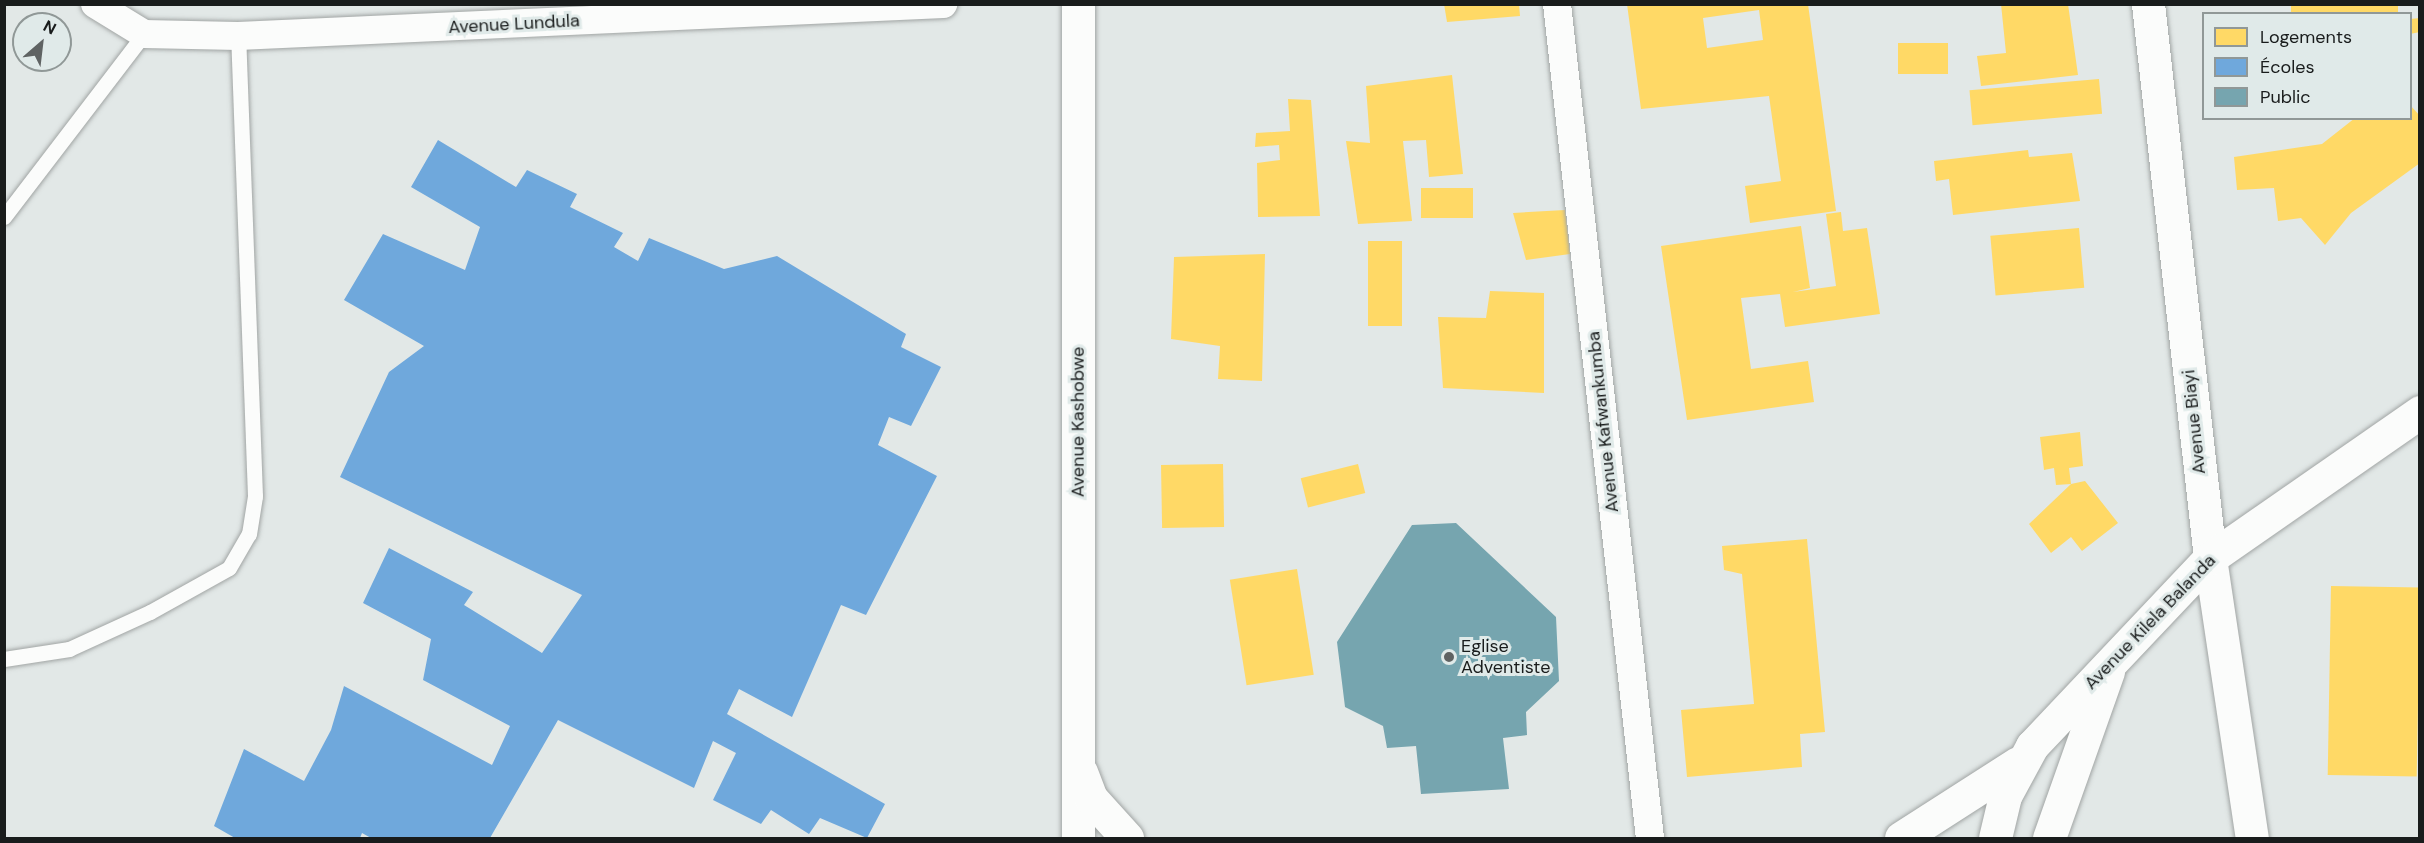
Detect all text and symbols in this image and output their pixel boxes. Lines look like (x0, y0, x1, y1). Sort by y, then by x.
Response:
street label: Avenue Lundula (448, 10, 580, 38)
north arrow (12, 12, 72, 72)
legend (2202, 12, 2412, 120)
text: N (40, 15, 60, 39)
text: Logements (2260, 25, 2352, 49)
text: Écoles (2260, 55, 2314, 79)
text: Public (2260, 85, 2311, 109)
street label: Avenue Kafwankumba (1583, 330, 1623, 514)
street label: Avenue Kashobwe (1067, 347, 1089, 497)
street label: Avenue Biayi (2178, 369, 2210, 475)
street label: Avenue Kilela Balanda (2080, 550, 2220, 694)
place label: Eglise Adventiste (1461, 636, 1550, 678)
marker: Eglise Adventiste (1442, 650, 1456, 664)

